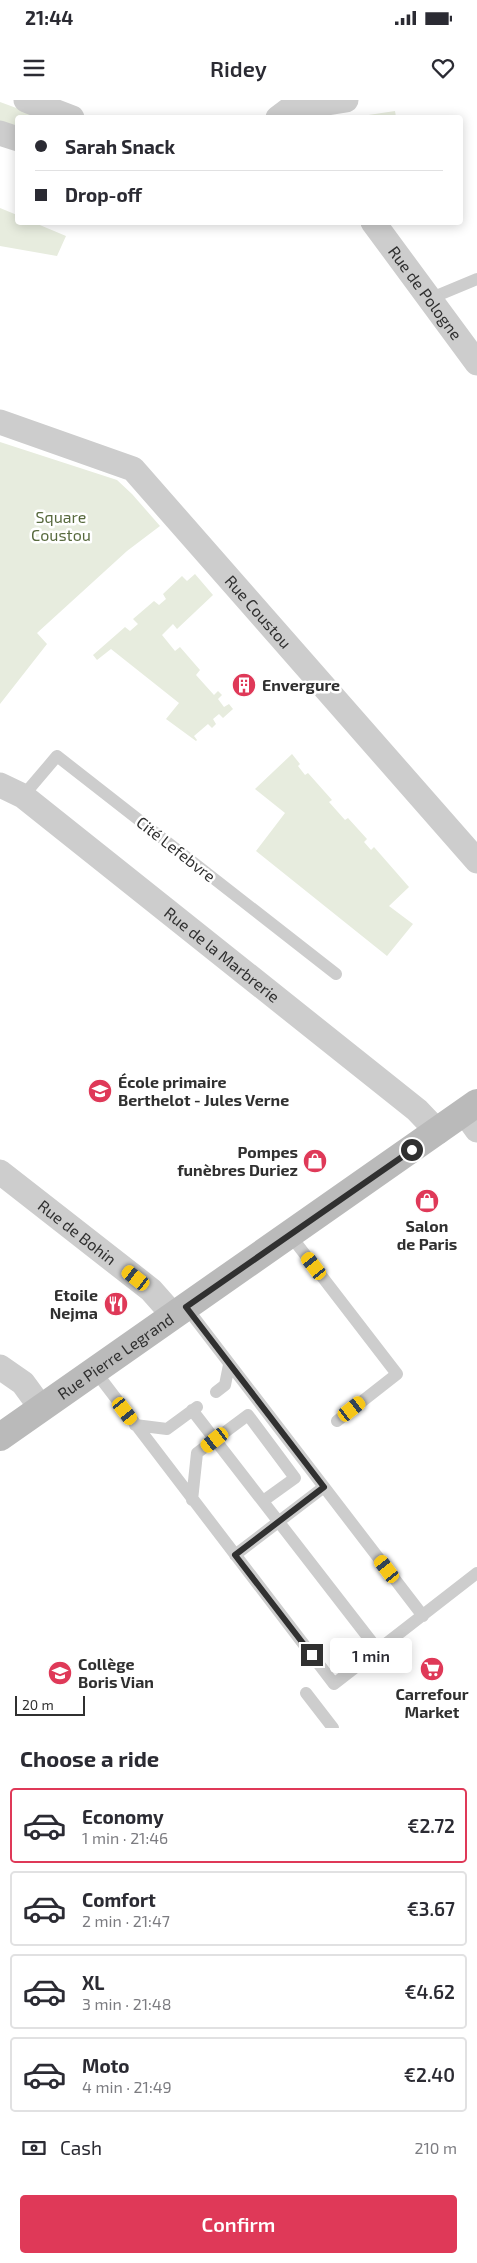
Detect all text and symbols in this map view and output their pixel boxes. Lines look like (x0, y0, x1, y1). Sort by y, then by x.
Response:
text: 21:44 (25, 6, 73, 29)
icon: menu (20, 54, 48, 82)
icon: heart (429, 54, 457, 82)
text: Ridey (210, 55, 267, 81)
text: Sarah Snack (65, 135, 175, 158)
text: Drop-off (65, 183, 142, 206)
street label: Rue de Pologne (385, 242, 466, 343)
park label: Square Coustou (31, 507, 91, 544)
street label: Rue Coustou (222, 571, 296, 652)
building icon: Envergure (231, 672, 257, 698)
place label: Envergure (262, 675, 340, 694)
street label: Cité Lefebvre (133, 812, 220, 885)
street label: Rue de la Marbrerie (161, 903, 284, 1006)
place label: École primaire Berthelot - Jules Verne (118, 1072, 289, 1109)
school or university icon: École primaire Berthelot - Jules Verne (87, 1078, 113, 1104)
route start (401, 1139, 423, 1161)
place label: Pompes funèbres Duriez (177, 1142, 298, 1179)
shop icon: Pompes funèbres Duriez (302, 1148, 328, 1174)
shop icon: Salon de Paris (414, 1188, 440, 1214)
street label: Rue de Bohin (35, 1195, 120, 1268)
place label: Salon de Paris (397, 1216, 457, 1253)
car (298, 1250, 329, 1282)
car (119, 1263, 152, 1293)
place label: Etoile Nejma (50, 1285, 98, 1322)
restaurant icon: Etoile Nejma (103, 1291, 129, 1317)
street label: Rue Pierre Legrand (53, 1309, 177, 1403)
car (335, 1394, 368, 1424)
car (109, 1395, 140, 1427)
car (198, 1425, 231, 1455)
car (371, 1553, 402, 1585)
callout: 1 min (330, 1638, 412, 1672)
route end (301, 1644, 323, 1666)
text: 1 min (352, 1646, 390, 1665)
place label: Collège Boris Vian (78, 1654, 154, 1691)
supermarket icon: Carrefour Market (419, 1656, 445, 1682)
school or university icon: Collège Boris Vian (47, 1660, 73, 1686)
place label: Carrefour Market (395, 1684, 469, 1721)
scale bar (15, 1693, 85, 1716)
text: 20 m (22, 1696, 54, 1713)
text: Choose a ride (20, 1745, 159, 1771)
icon: car (22, 1803, 67, 1848)
text: Economy (82, 1805, 164, 1828)
text: €2.72 (407, 1814, 455, 1837)
text: 1 min · 21:46 (82, 1828, 168, 1847)
icon: car (22, 1886, 67, 1931)
text: Comfort (82, 1888, 156, 1911)
text: €3.67 (407, 1897, 455, 1920)
text: 2 min · 21:47 (82, 1911, 170, 1930)
icon: car (22, 1969, 67, 2014)
text: XL (82, 1971, 104, 1994)
text: €4.62 (404, 1980, 455, 2003)
text: 3 min · 21:48 (82, 1994, 171, 2013)
icon: car (22, 2052, 67, 2097)
text: Moto (82, 2054, 130, 2077)
text: €2.40 (404, 2063, 455, 2086)
text: 4 min · 21:49 (82, 2077, 172, 2096)
icon: cash (20, 2134, 48, 2162)
text: Cash (60, 2136, 102, 2159)
text: 210 m (414, 2138, 457, 2157)
button: Confirm (20, 2195, 457, 2253)

